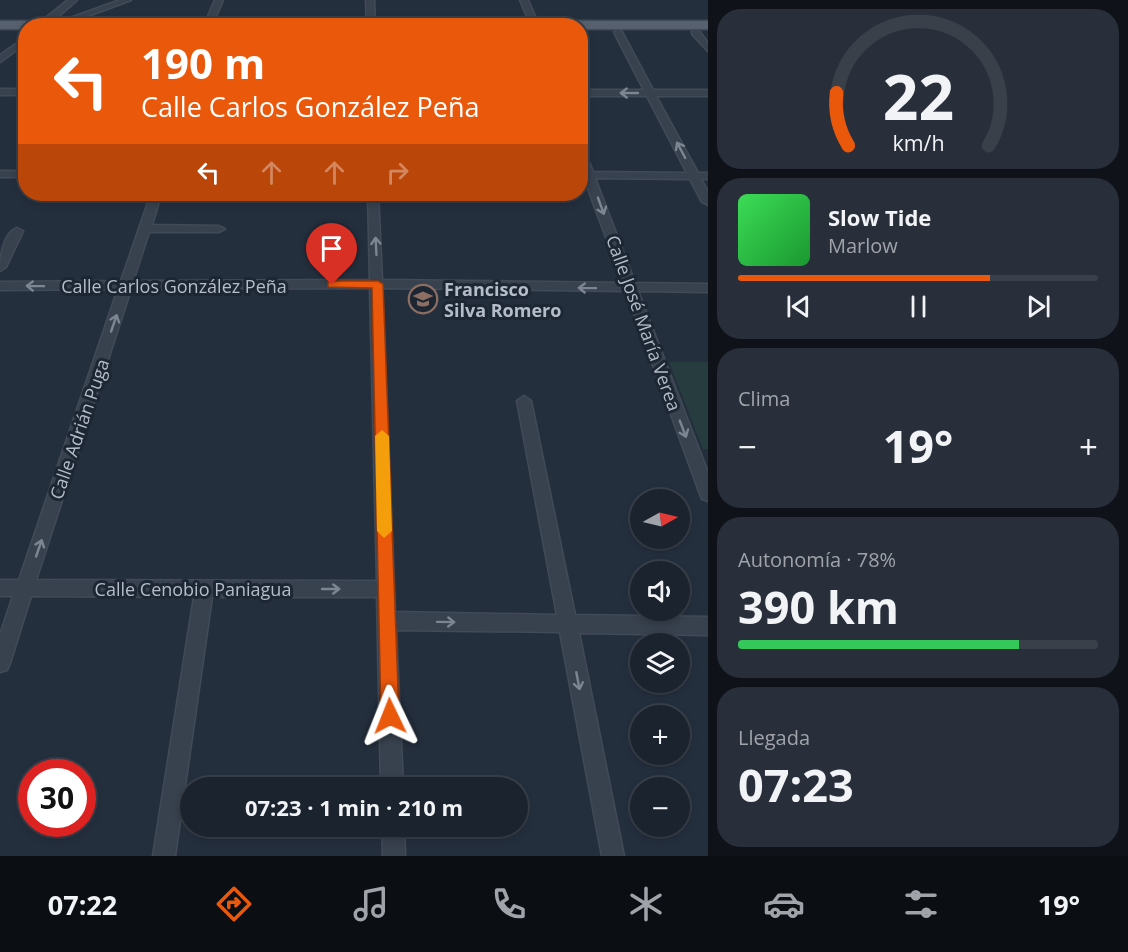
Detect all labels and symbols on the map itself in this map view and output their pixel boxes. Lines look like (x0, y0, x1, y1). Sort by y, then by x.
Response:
one-way arrow (619, 87, 639, 99)
one-way arrow (675, 142, 687, 159)
one-way arrow (596, 196, 607, 215)
pin (306, 223, 357, 285)
street label: Calle José María Verea (601, 232, 687, 414)
one-way arrow (370, 237, 381, 257)
street label: Calle Carlos González Peña (61, 274, 287, 298)
place label: Francisco Silva Romero (444, 277, 561, 322)
one-way arrow (25, 280, 45, 292)
one-way arrow (577, 282, 597, 294)
school or university icon: Francisco Silva Romero (407, 283, 439, 315)
one-way arrow (110, 314, 121, 333)
street label: Calle Adrián Puga (44, 356, 114, 502)
one-way arrow (679, 419, 690, 437)
north arrow (630, 489, 690, 549)
one-way arrow (34, 539, 45, 558)
street label: Calle Cenobio Paniagua (95, 577, 291, 601)
one-way arrow (321, 583, 341, 595)
one-way arrow (435, 616, 455, 628)
one-way arrow (573, 671, 584, 690)
position arrow (358, 684, 422, 748)
speed limit sign: 30 (18, 759, 96, 837)

